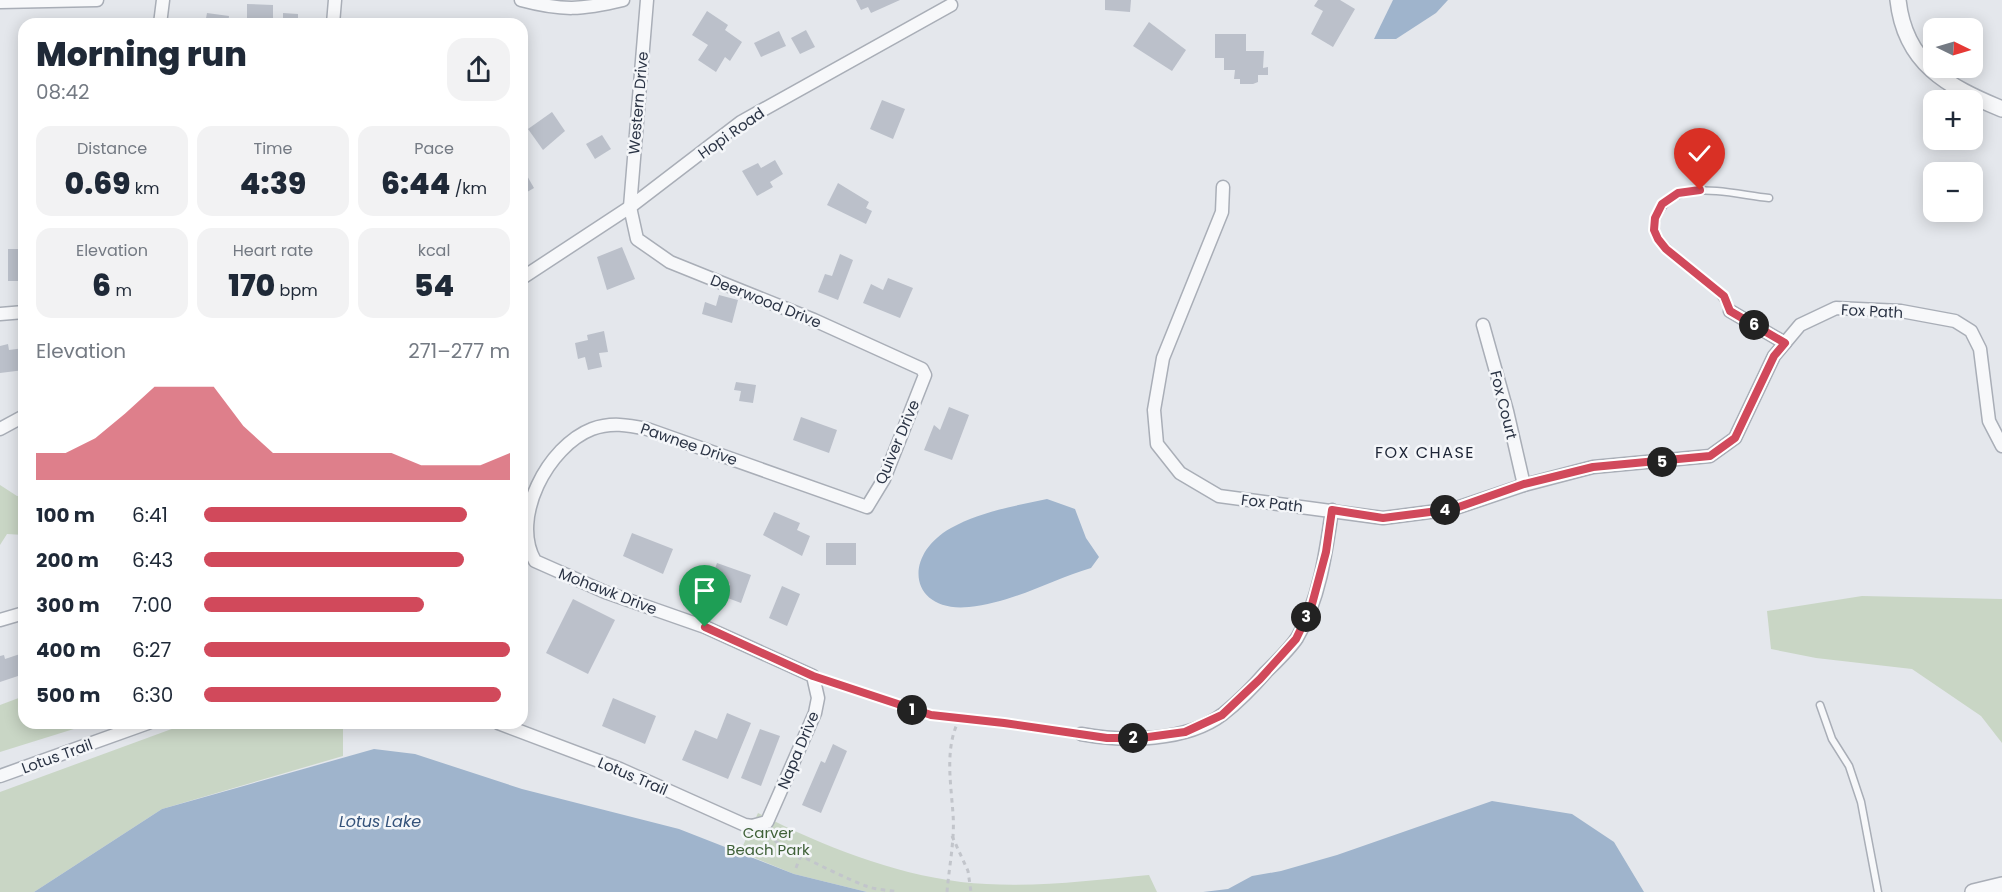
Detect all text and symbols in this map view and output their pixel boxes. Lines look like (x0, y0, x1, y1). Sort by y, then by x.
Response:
north arrow (1923, 18, 1983, 78)
map controls (1923, 18, 1983, 222)
text: Morning run (36, 31, 247, 78)
button: share (447, 38, 510, 101)
street label: Western Drive (623, 51, 653, 155)
text: 08:42 (36, 78, 90, 106)
button: + (1923, 90, 1983, 150)
street label: Hopi Road (694, 102, 768, 164)
pin (1674, 128, 1725, 190)
text: Distance (77, 137, 147, 160)
text: Time (254, 137, 293, 160)
text: Pace (414, 137, 454, 160)
icon: check (1683, 137, 1716, 170)
text: 0.69 (65, 162, 130, 205)
text: 4:39 (240, 162, 306, 205)
text: 6:44 (381, 162, 450, 205)
button: − (1923, 162, 1983, 222)
text: km (130, 177, 159, 200)
text: /km (450, 177, 487, 200)
text: Elevation (76, 239, 148, 262)
text: Heart rate (233, 239, 313, 262)
text: kcal (418, 239, 450, 262)
text: 6 (92, 264, 111, 307)
text: 170 (228, 264, 275, 307)
text: 54 (414, 264, 454, 307)
street label: Deerwood Drive (707, 269, 825, 333)
text: m (111, 279, 132, 302)
text: bpm (275, 279, 318, 302)
street label: Fox Path (1840, 299, 1904, 323)
pin: 6 (1739, 310, 1769, 340)
text: 6 (1749, 313, 1759, 336)
text: Elevation (36, 337, 126, 365)
text: 271–277 m (408, 337, 510, 365)
street label: Fox Court (1485, 368, 1523, 442)
street label: Quiver Drive (870, 396, 924, 488)
street label: Pawnee Drive (638, 418, 740, 470)
district label: FOX CHASE (1375, 441, 1475, 464)
pin: 5 (1647, 447, 1677, 477)
text: 5 (1657, 450, 1667, 473)
street label: Fox Path (1240, 489, 1304, 517)
pin: 4 (1430, 495, 1460, 525)
text: 4 (1440, 498, 1450, 521)
text: 100 m (36, 501, 95, 529)
text: 6:41 (132, 501, 168, 529)
text: 200 m (36, 546, 99, 574)
text: 6:43 (132, 546, 173, 574)
street label: Mohawk Drive (556, 563, 660, 619)
pin (679, 565, 730, 627)
icon: arrive (688, 574, 721, 607)
text: 300 m (36, 591, 100, 619)
text: 7:00 (132, 591, 172, 619)
pin: 3 (1291, 602, 1321, 632)
text: 3 (1301, 605, 1311, 628)
text: 400 m (36, 636, 101, 664)
text: 6:27 (132, 636, 171, 664)
text: 500 m (36, 681, 101, 709)
text: 6:30 (132, 681, 173, 709)
pin: 1 (897, 695, 927, 725)
text: 1 (909, 698, 915, 721)
street label: Napa Drive (772, 708, 824, 792)
pin: 2 (1118, 723, 1148, 753)
text: 2 (1128, 726, 1138, 749)
street label: Lotus Trail (19, 733, 95, 779)
street label: Lotus Trail (595, 752, 671, 800)
water label: Lotus Lake (339, 810, 421, 833)
park label: Carver Beach Park (726, 822, 810, 860)

